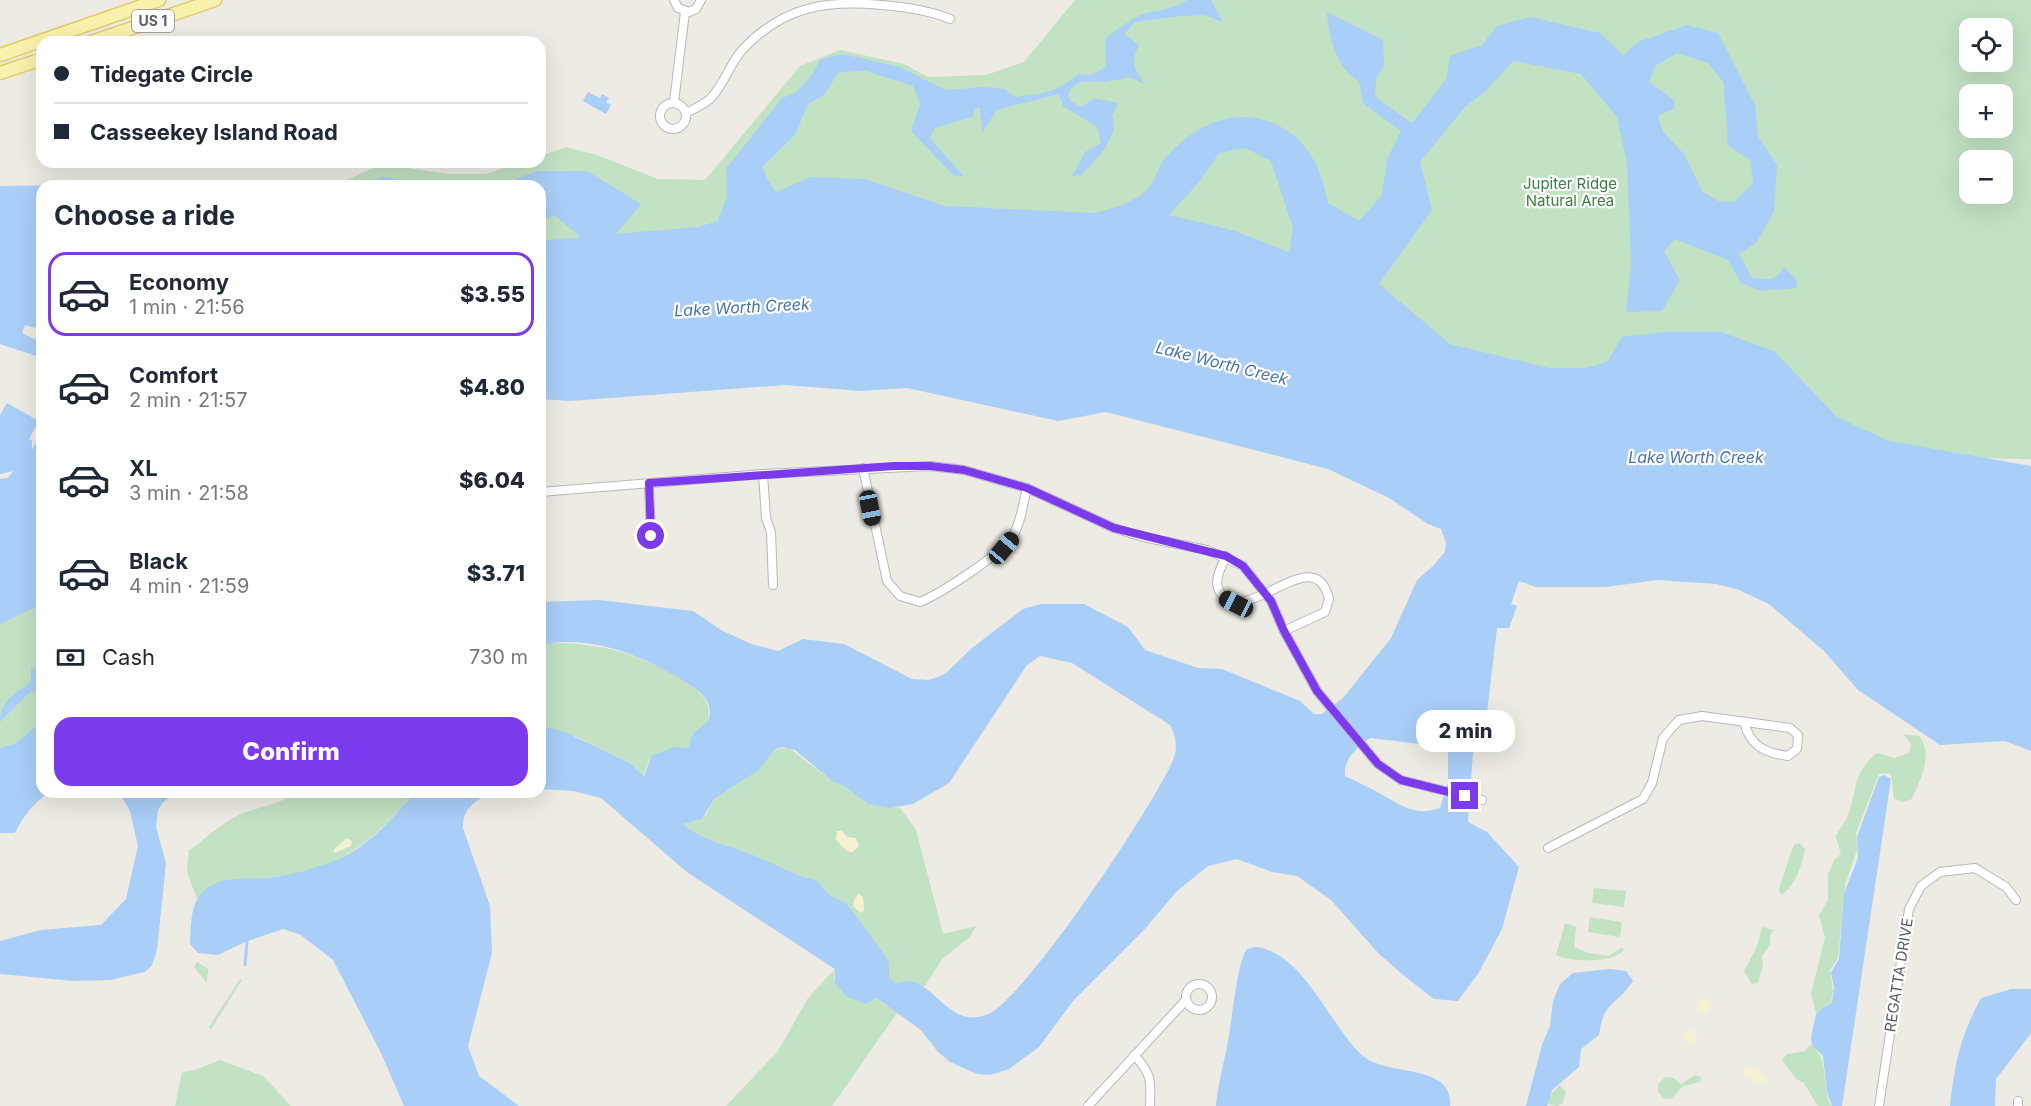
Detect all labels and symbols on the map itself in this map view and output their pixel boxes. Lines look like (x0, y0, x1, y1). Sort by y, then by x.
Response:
road number: US 1 (132, 10, 174, 32)
park label: Jupiter Ridge Natural Area (1523, 174, 1617, 210)
water label: Lake Worth Creek (674, 293, 810, 321)
water label: Lake Worth Creek (1154, 337, 1290, 389)
water label: Lake Worth Creek (1628, 447, 1764, 467)
car (858, 489, 882, 527)
route start (637, 522, 664, 549)
car (986, 528, 1022, 568)
car (1216, 588, 1256, 620)
callout: 2 min (1416, 709, 1514, 751)
route end (1451, 782, 1478, 809)
street label: REGATTA DRIVE (1880, 917, 1917, 1033)

